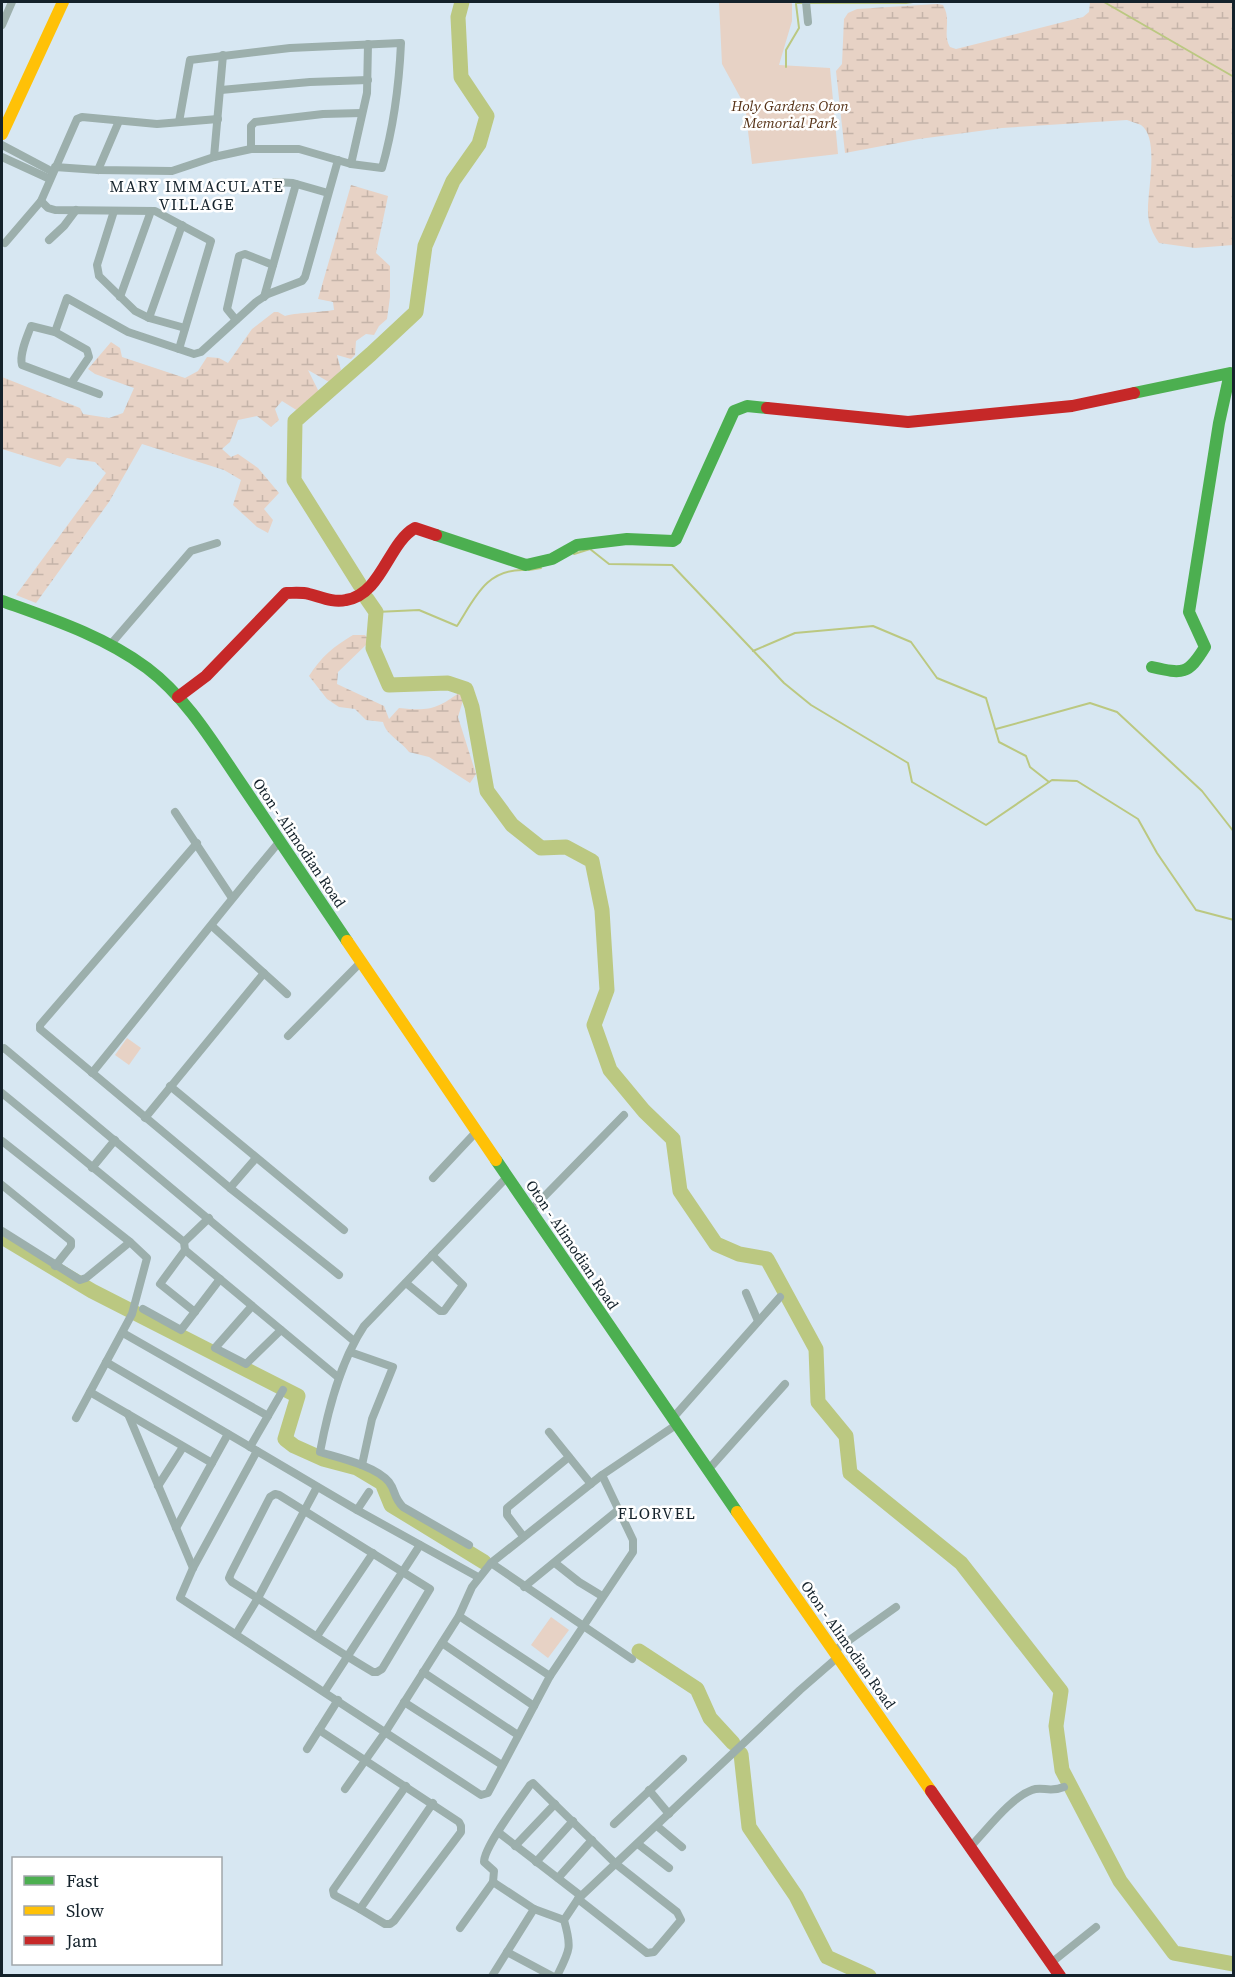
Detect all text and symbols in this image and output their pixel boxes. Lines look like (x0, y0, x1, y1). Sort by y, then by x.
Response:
park label: Holy Gardens Oton Memorial Park (730, 95, 849, 133)
district label: MARY IMMACULATE VILLAGE (110, 175, 284, 215)
street label: Oton - Alimodian Road (248, 774, 351, 912)
street label: Oton - Alimodian Road (521, 1176, 624, 1314)
district label: FLORVEL (617, 1502, 697, 1524)
street label: Oton - Alimodian Road (796, 1576, 901, 1713)
legend (12, 1857, 222, 1965)
text: Fast (66, 1868, 99, 1893)
text: Slow (66, 1898, 104, 1923)
text: Jam (65, 1928, 98, 1953)

